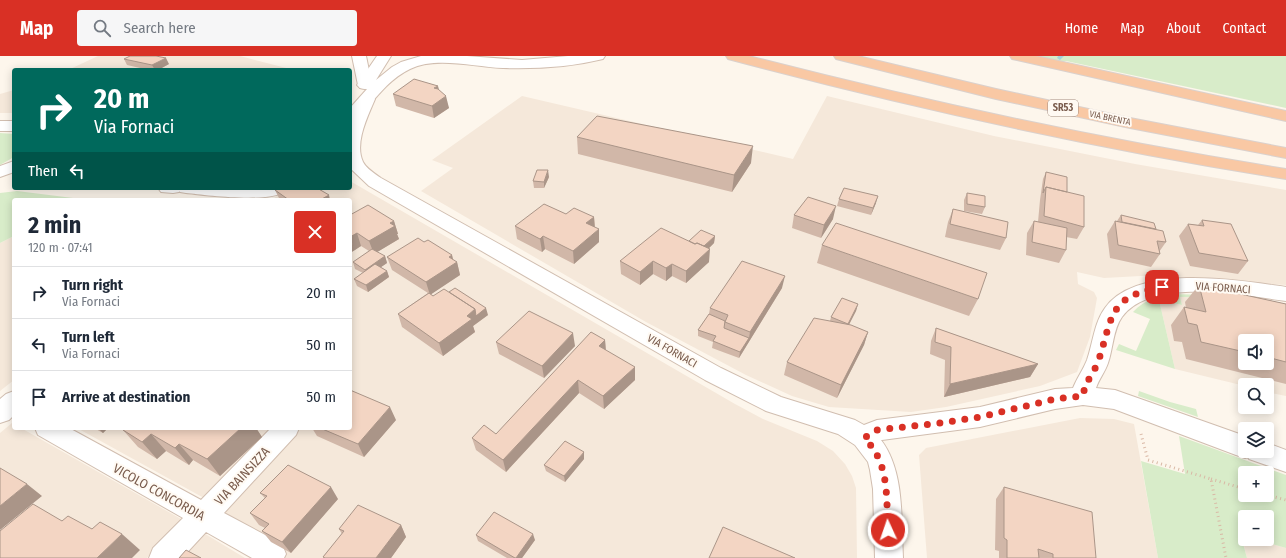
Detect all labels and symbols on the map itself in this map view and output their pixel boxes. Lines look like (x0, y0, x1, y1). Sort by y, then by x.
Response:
road number: SR53 (1048, 100, 1078, 116)
street label: VIA BRENTA (1089, 109, 1132, 127)
pin (1145, 270, 1179, 304)
street label: VIA FORNACI (1195, 280, 1251, 296)
street label: VIA FORNACI (645, 332, 699, 370)
street label: VIA BAINSIZZA (211, 444, 273, 508)
street label: VICOLO CONCORDIA (110, 461, 208, 524)
position arrow (867, 509, 909, 551)

